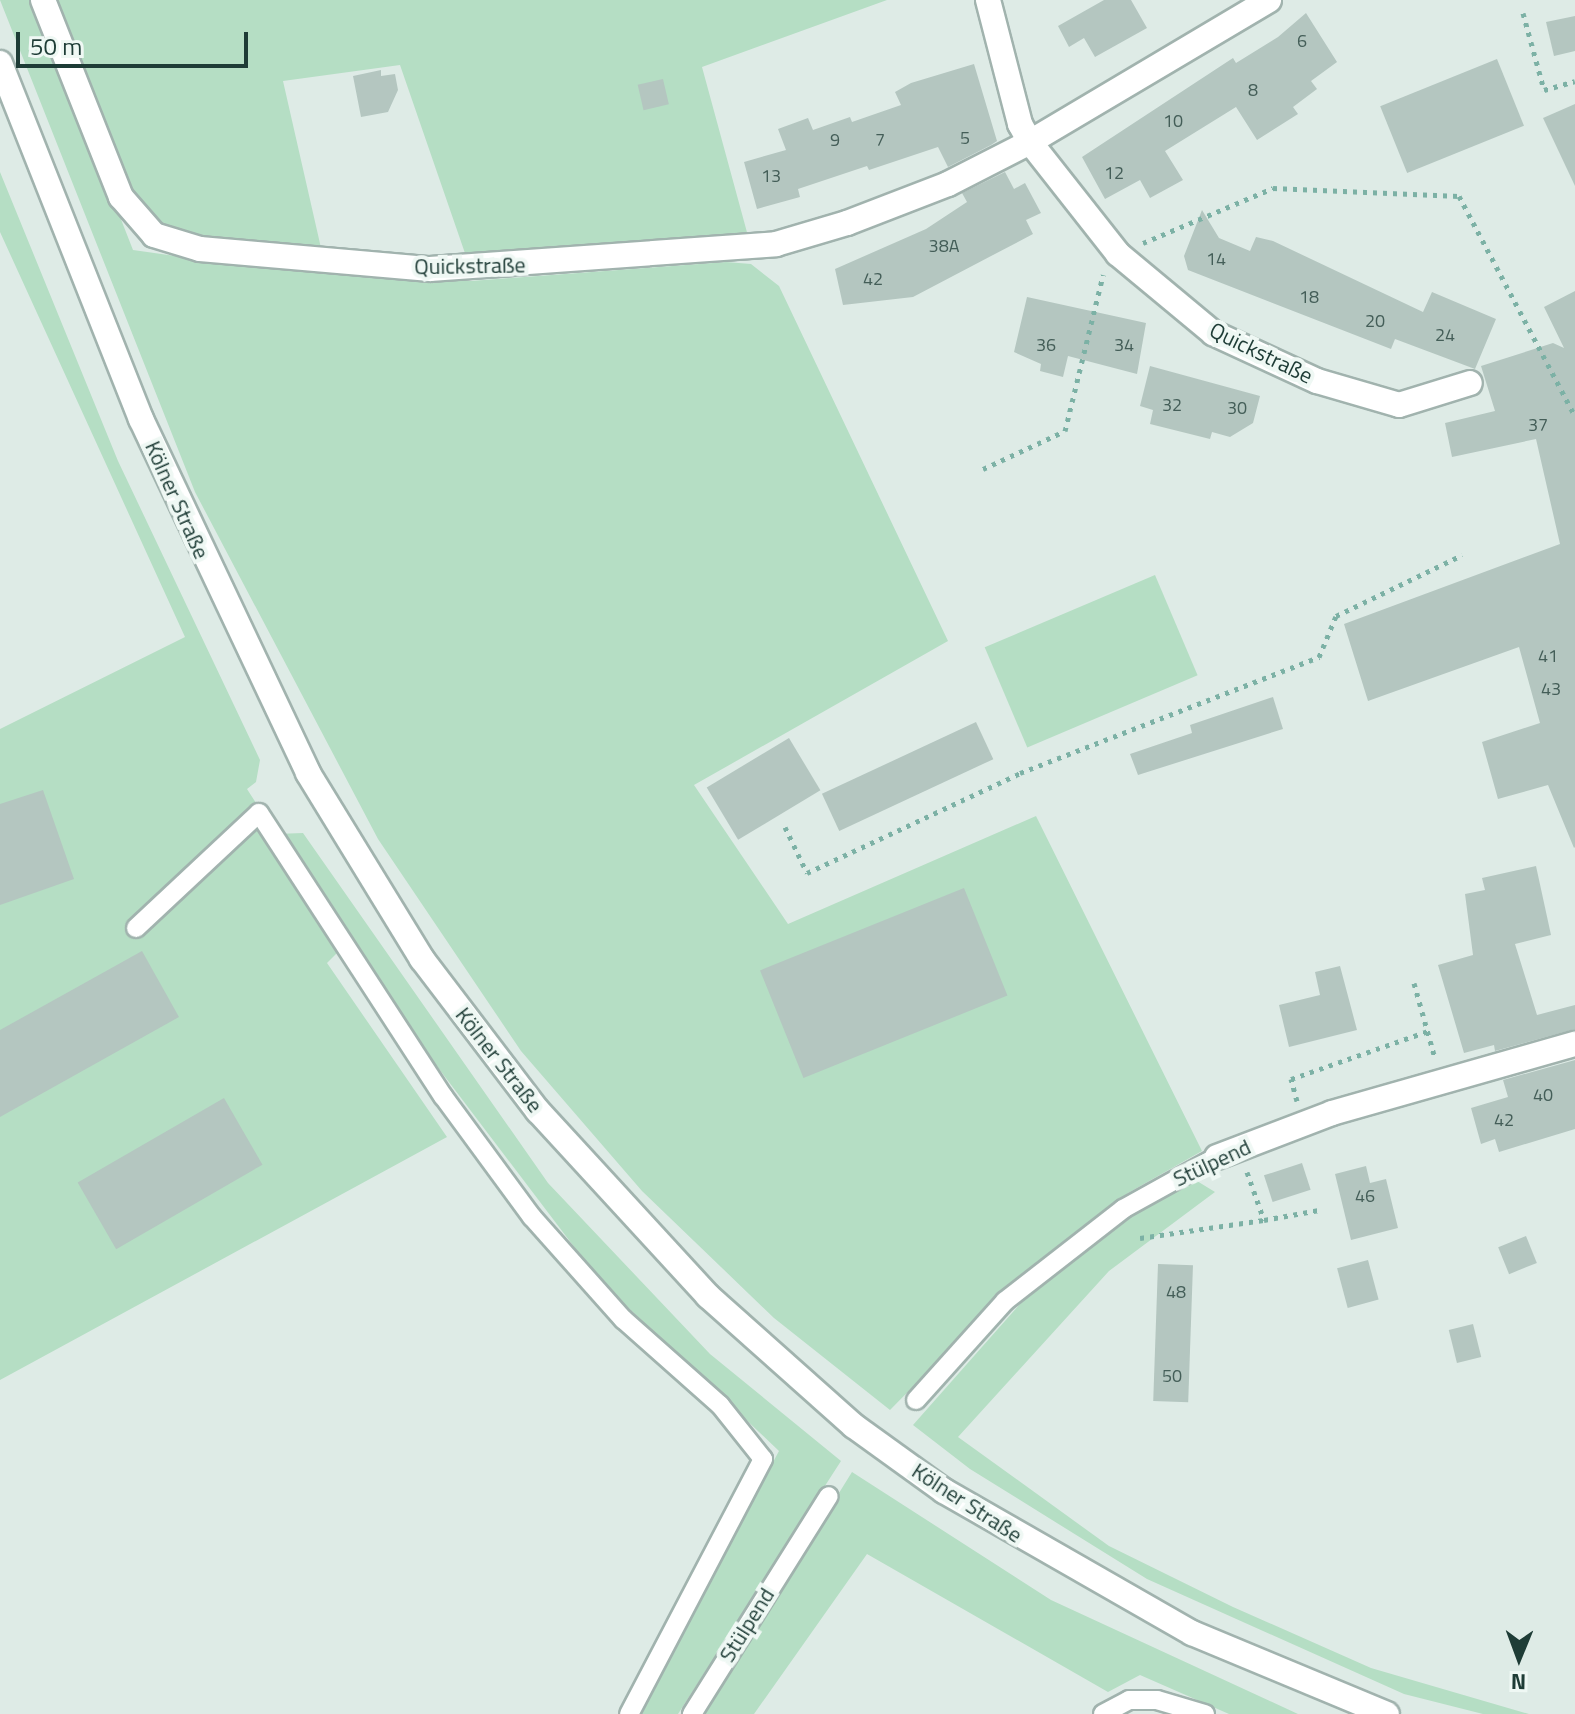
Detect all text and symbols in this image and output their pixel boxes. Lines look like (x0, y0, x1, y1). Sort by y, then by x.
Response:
scale bar (20, 16, 252, 66)
text: 50 m (30, 28, 82, 64)
house number: 6 (1297, 30, 1307, 52)
house number: 8 (1248, 79, 1258, 101)
house number: 10 (1163, 110, 1183, 132)
house number: 5 (960, 127, 970, 149)
house number: 9 (830, 129, 840, 151)
house number: 7 (875, 129, 885, 151)
house number: 12 (1104, 162, 1124, 184)
house number: 13 (761, 165, 781, 187)
house number: 38A (929, 235, 959, 257)
house number: 14 (1206, 248, 1226, 270)
street label: Quickstraße (414, 252, 526, 280)
house number: 42 (863, 268, 883, 290)
house number: 18 (1299, 286, 1319, 308)
house number: 20 (1365, 310, 1385, 332)
street label: Quickstraße (1205, 317, 1317, 389)
house number: 24 (1435, 324, 1455, 346)
house number: 36 (1036, 334, 1056, 356)
house number: 34 (1114, 334, 1134, 356)
house number: 32 (1162, 394, 1182, 416)
house number: 30 (1227, 397, 1247, 419)
house number: 37 (1528, 414, 1548, 436)
street label: Kölner Straße (139, 437, 215, 563)
house number: 41 (1538, 645, 1558, 667)
house number: 43 (1541, 678, 1561, 700)
street label: Kölner Straße (450, 1002, 548, 1118)
house number: 40 (1533, 1084, 1553, 1106)
house number: 42 (1494, 1109, 1514, 1131)
street label: Stülpend (1169, 1134, 1255, 1192)
house number: 46 (1355, 1185, 1375, 1207)
house number: 48 (1166, 1281, 1186, 1303)
house number: 50 (1162, 1365, 1182, 1387)
street label: Kölner Straße (907, 1458, 1027, 1548)
street label: Stülpend (714, 1583, 780, 1667)
north arrow (1479, 1618, 1559, 1698)
text: N (1511, 1665, 1527, 1699)

